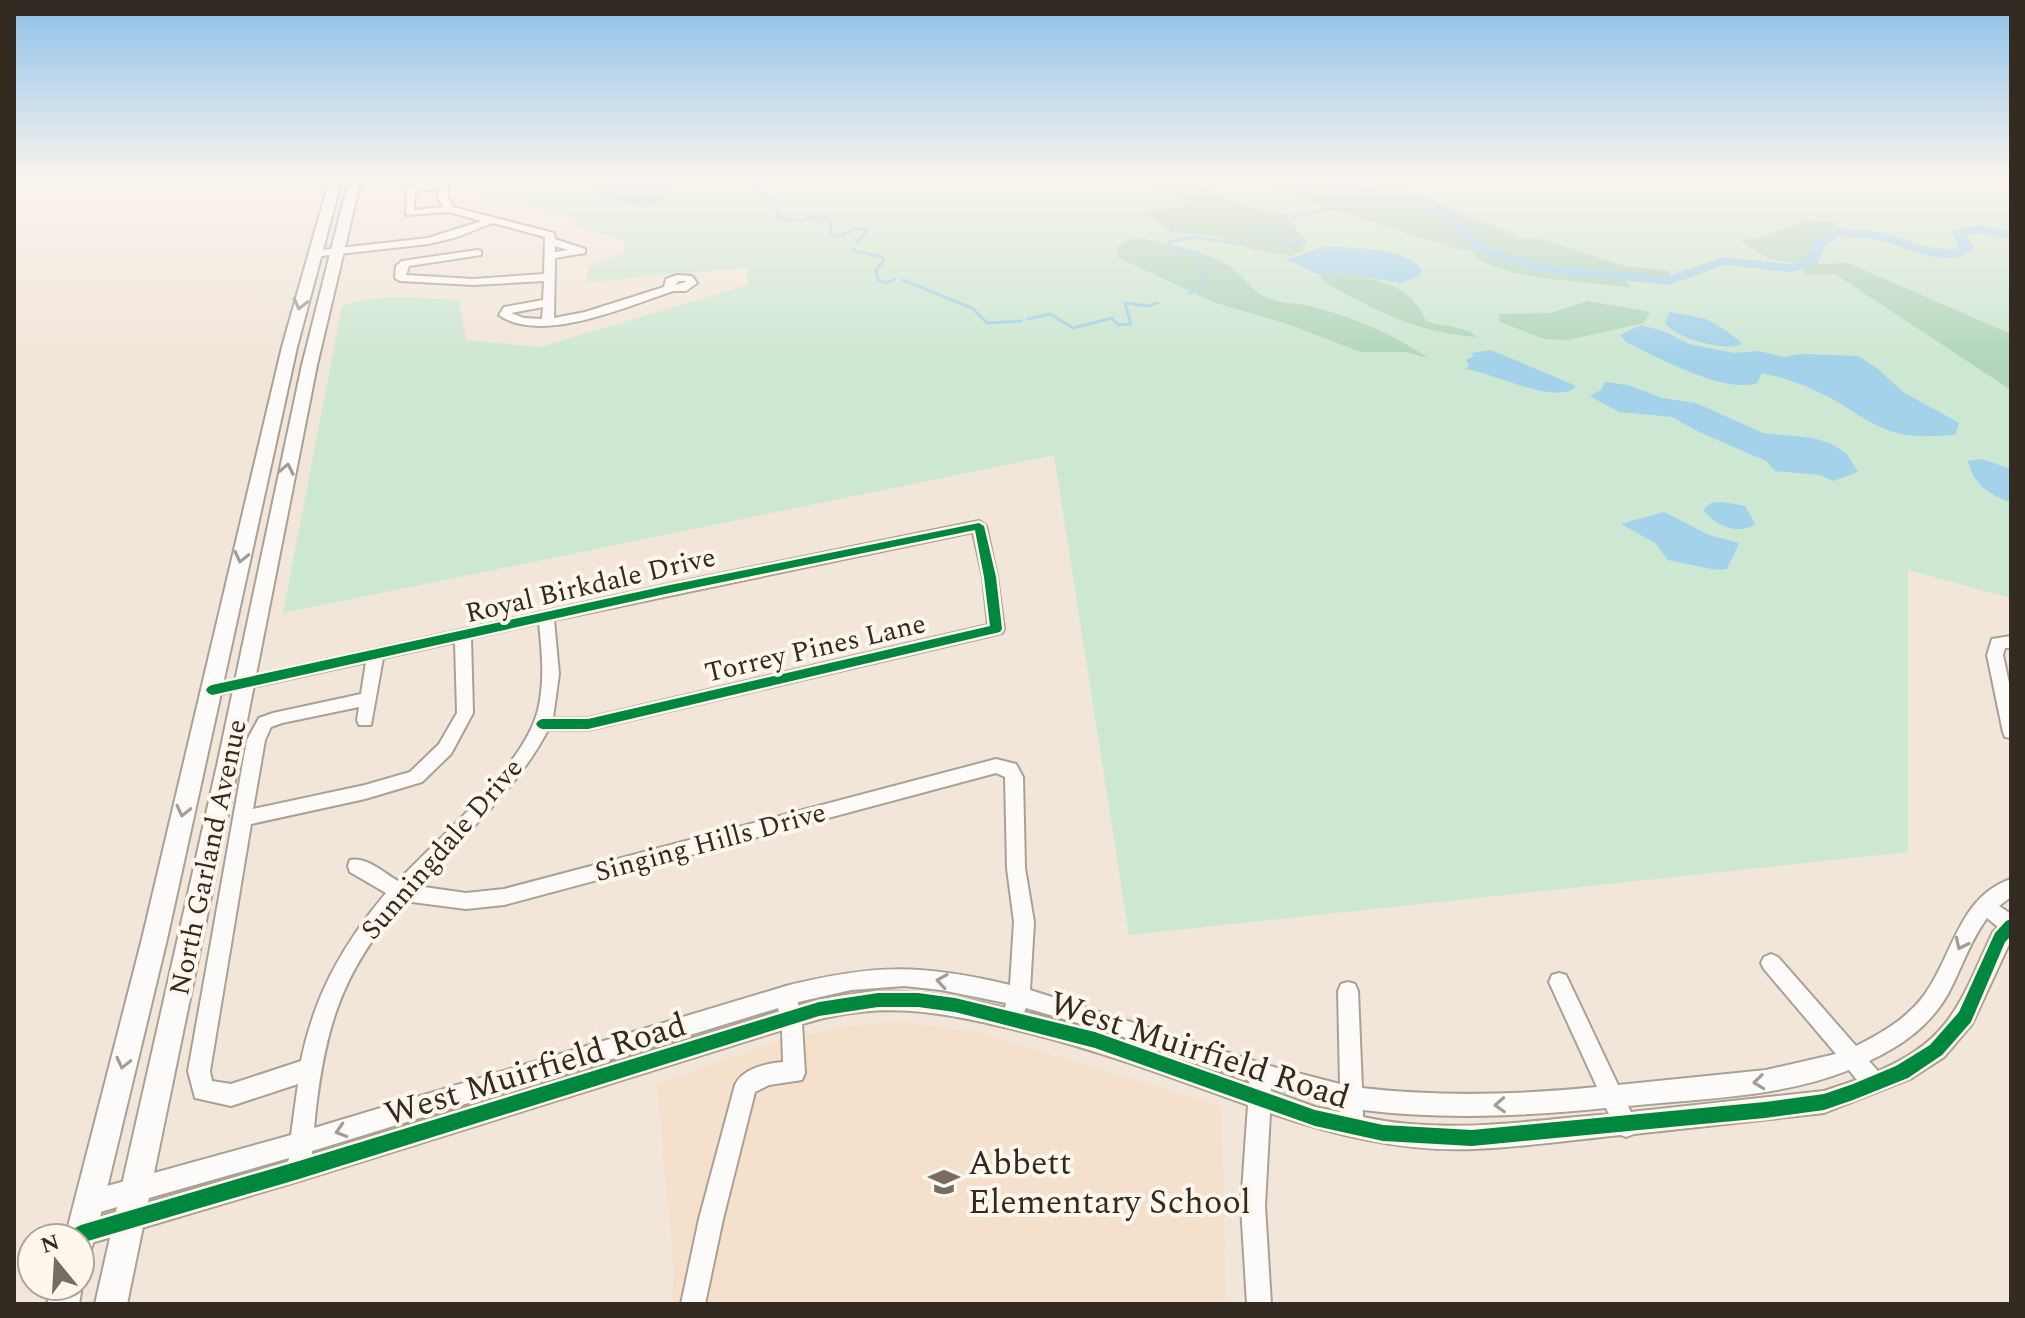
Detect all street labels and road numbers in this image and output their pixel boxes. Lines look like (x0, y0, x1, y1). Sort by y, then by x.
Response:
street label: Royal Birkdale Drive (461, 536, 720, 635)
street label: Torrey Pines Lane (701, 602, 930, 695)
street label: North Garland Avenue (158, 715, 259, 999)
street label: Sunningdale Drive (351, 748, 534, 950)
street label: Singing Hills Drive (590, 791, 831, 894)
street label: West Muirfield Road (1042, 978, 1356, 1124)
street label: West Muirfield Road (378, 999, 693, 1141)

